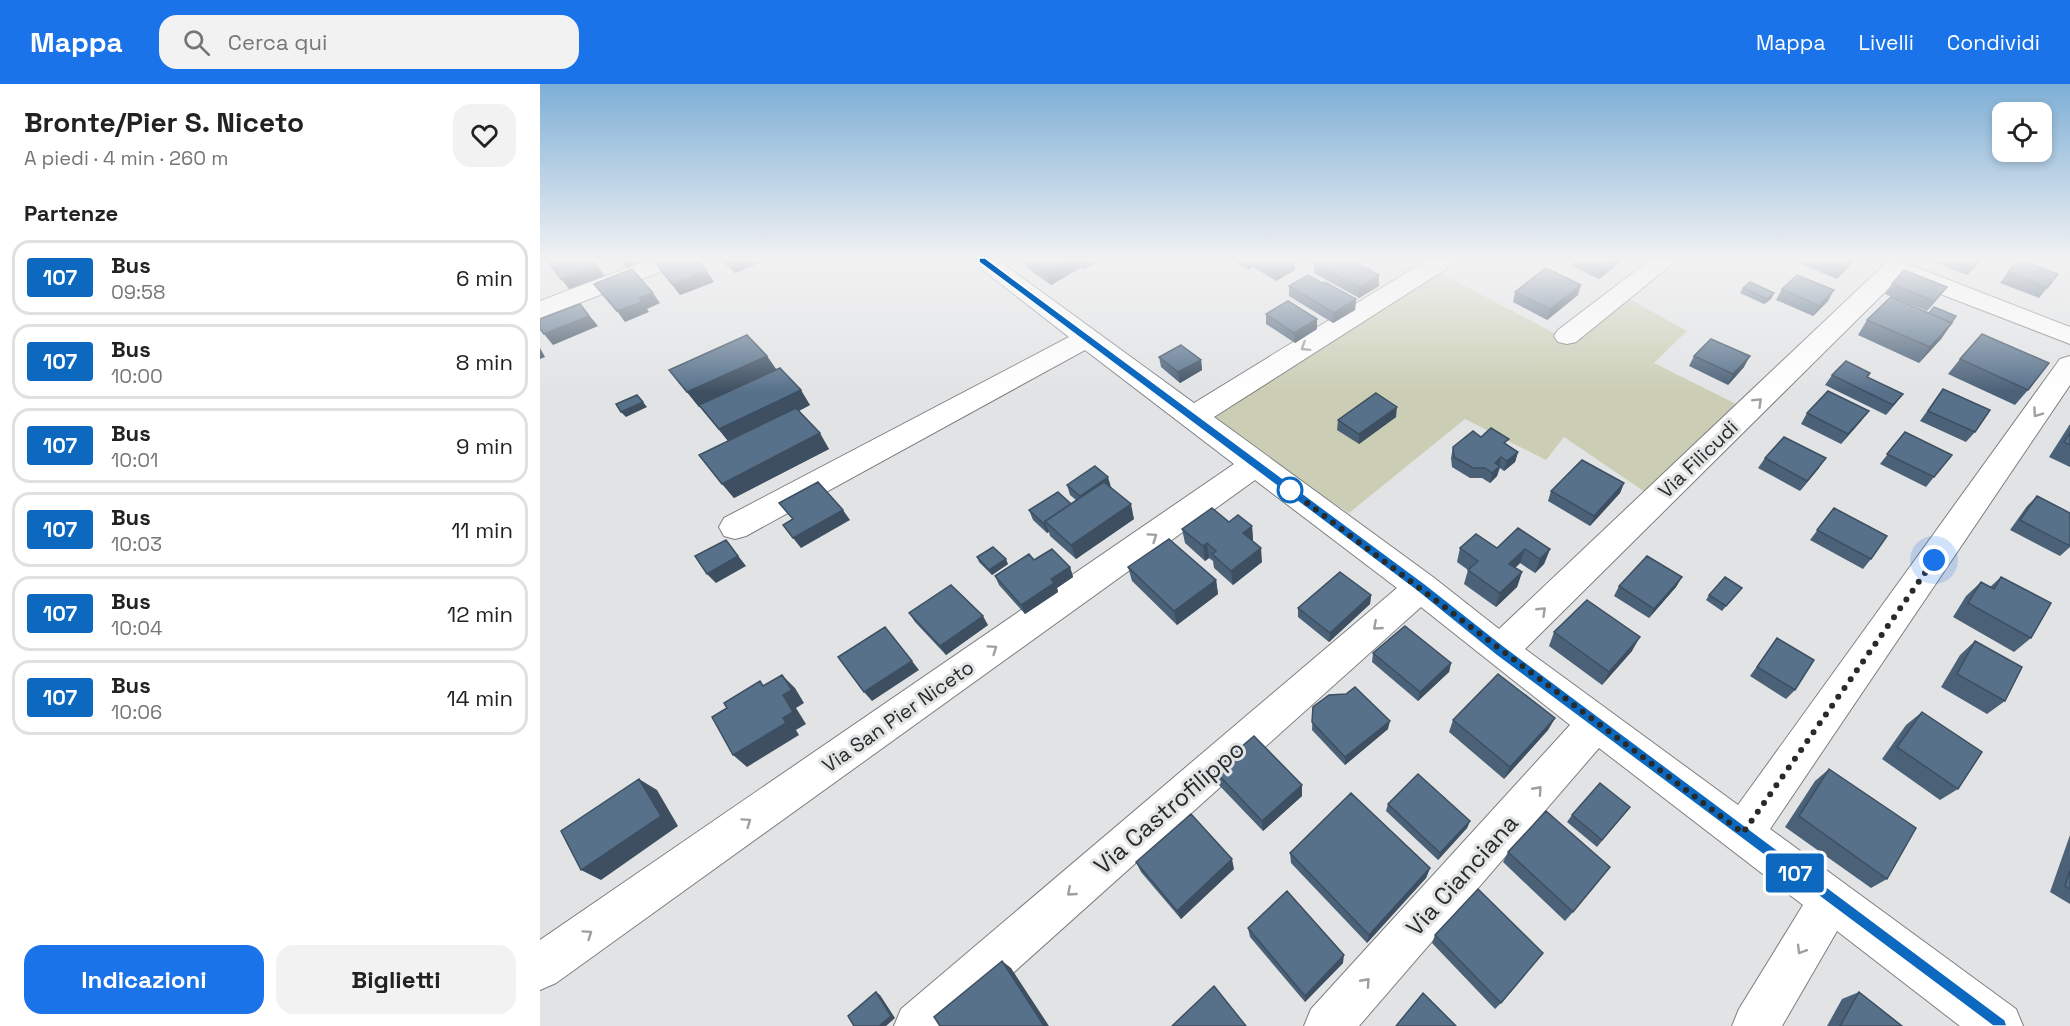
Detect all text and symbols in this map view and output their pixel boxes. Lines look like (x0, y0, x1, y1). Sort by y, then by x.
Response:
search box (159, 15, 579, 69)
text: Mappa (30, 24, 123, 60)
icon: search (180, 26, 213, 59)
text: Cerca qui (228, 28, 327, 56)
text: Mappa (1756, 29, 1825, 56)
text: Livelli (1858, 29, 1914, 56)
text: Condividi (1947, 29, 2040, 56)
map controls (1992, 102, 2052, 162)
button: locate (1992, 102, 2052, 162)
text: Bronte/Pier S. Niceto (24, 104, 304, 140)
button: heart (453, 104, 516, 167)
text: A piedi · 4 min · 260 m (24, 145, 228, 171)
text: Partenze (24, 199, 118, 227)
text: Bus (111, 251, 151, 279)
text: 107 (43, 264, 77, 291)
text: 6 min (456, 264, 513, 292)
text: 09:58 (111, 279, 166, 305)
text: Bus (111, 335, 151, 363)
one-way arrow (1301, 339, 1311, 351)
text: 107 (43, 348, 77, 375)
text: 8 min (456, 348, 513, 376)
text: 10:00 (111, 363, 163, 389)
one-way arrow (1750, 398, 1761, 409)
one-way arrow (2033, 407, 2044, 418)
street label: Via Filicudi (1652, 414, 1744, 504)
text: Bus (111, 419, 151, 447)
text: 107 (43, 432, 77, 459)
text: 9 min (456, 432, 513, 460)
text: 10:01 (111, 447, 158, 473)
unlabelled marker (1277, 477, 1303, 503)
text: Bus (111, 503, 151, 531)
text: 107 (43, 516, 77, 543)
text: 11 min (451, 516, 513, 544)
text: 10:03 (111, 531, 162, 557)
one-way arrow (1146, 533, 1157, 544)
your location (1919, 545, 1949, 575)
text: Bus (111, 587, 151, 615)
text: 107 (43, 600, 77, 627)
text: 12 min (447, 600, 513, 628)
one-way arrow (1535, 607, 1546, 618)
text: 10:04 (111, 615, 163, 641)
one-way arrow (1373, 619, 1384, 630)
one-way arrow (986, 645, 997, 656)
street label: Via San Pier Niceto (817, 654, 979, 778)
text: Bus (111, 671, 151, 699)
text: 107 (43, 684, 77, 711)
text: 14 min (447, 684, 513, 712)
text: 10:06 (111, 699, 162, 725)
street label: Via Castrofilippo (1087, 733, 1251, 881)
one-way arrow (1531, 786, 1542, 796)
street label: Via Cianciana (1399, 808, 1525, 942)
one-way arrow (741, 818, 752, 829)
line badge: 107 (1760, 854, 1830, 892)
text: 107 (1778, 860, 1812, 887)
one-way arrow (1068, 885, 1078, 896)
one-way arrow (581, 930, 592, 941)
one-way arrow (1797, 944, 1809, 954)
button: Indicazioni (24, 945, 264, 1014)
button: Biglietti (276, 945, 516, 1014)
one-way arrow (1359, 978, 1370, 989)

